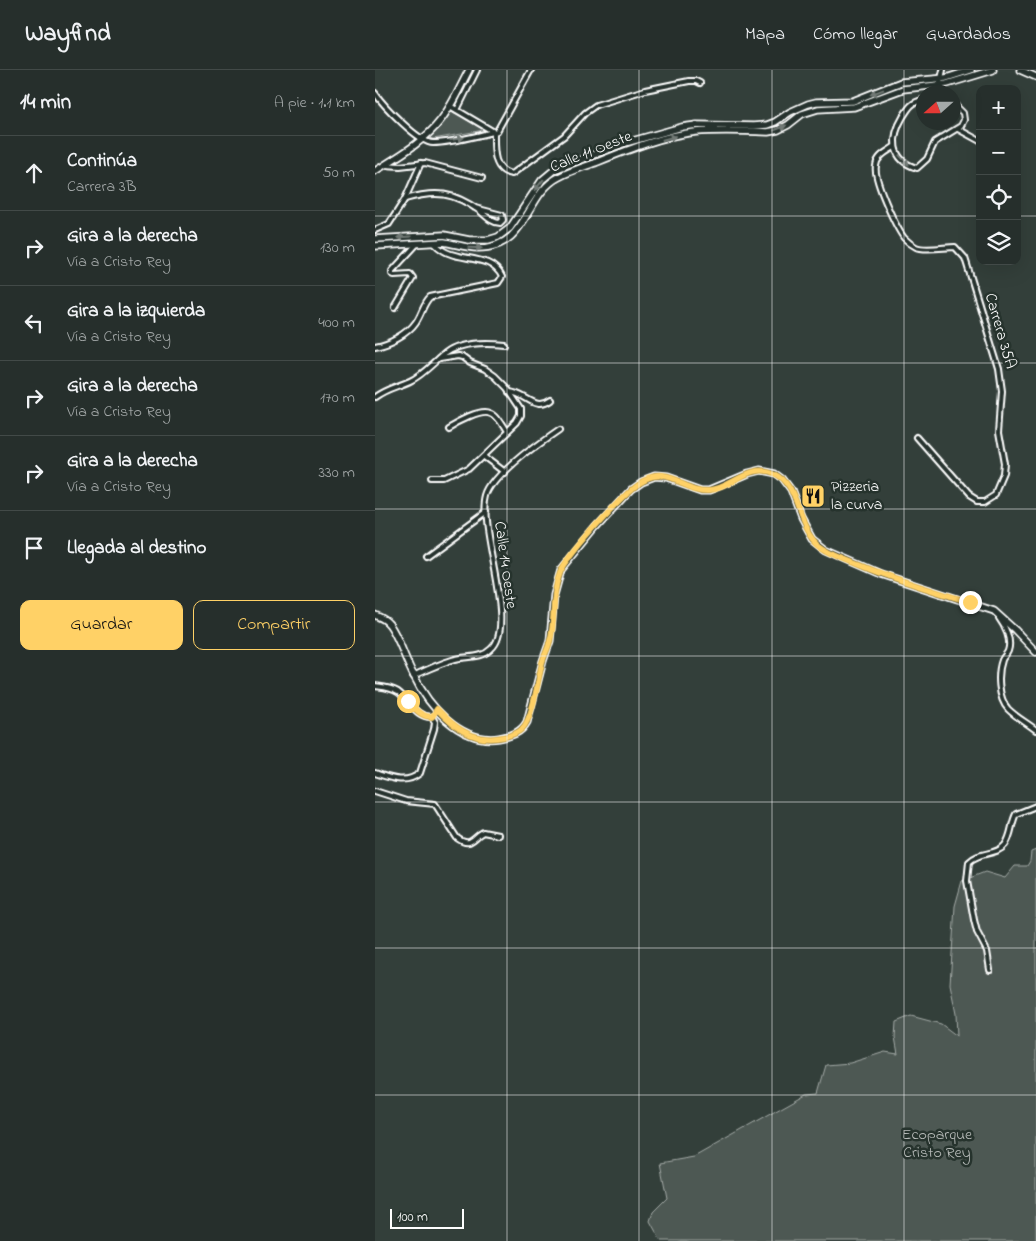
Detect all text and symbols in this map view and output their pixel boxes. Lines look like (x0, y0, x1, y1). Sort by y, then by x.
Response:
text: Wayfind (25, 17, 111, 52)
text: Mapa (745, 22, 785, 48)
text: Cómo llegar (813, 22, 898, 48)
text: Guardados (926, 22, 1011, 48)
north arrow (916, 85, 961, 130)
map controls (976, 85, 1021, 265)
button: + (976, 85, 1021, 130)
text: 14 min (20, 88, 71, 118)
one-way arrow (869, 88, 884, 96)
text: A pie · 1.1 km (274, 91, 355, 115)
one-way arrow (773, 123, 787, 131)
street label: Calle 11 Oeste (546, 124, 636, 179)
button: − (976, 130, 1021, 175)
one-way arrow (661, 133, 676, 141)
one-way arrow (449, 135, 465, 143)
text: Continúa (67, 148, 137, 175)
one-way arrow (898, 153, 910, 165)
icon: ahead (20, 159, 48, 187)
text: 50 m (323, 161, 355, 185)
text: Carrera 3B (67, 175, 137, 199)
button: locate (976, 175, 1021, 220)
one-way arrow (533, 178, 544, 191)
button: layers (976, 220, 1021, 265)
text: Gira a la derecha (67, 223, 198, 250)
one-way arrow (395, 233, 411, 241)
icon: right (20, 234, 48, 262)
text: 130 m (320, 236, 355, 260)
one-way arrow (468, 244, 484, 252)
text: Vía a Cristo Rey (67, 250, 171, 274)
street label: Carrera 35A (978, 290, 1022, 372)
text: Gira a la izquierda (67, 298, 205, 325)
icon: left (20, 309, 48, 337)
text: 400 m (318, 311, 355, 335)
text: Vía a Cristo Rey (67, 325, 171, 349)
text: Gira a la derecha (67, 373, 198, 400)
icon: right (20, 384, 48, 412)
text: 170 m (320, 386, 355, 410)
text: Vía a Cristo Rey (67, 400, 171, 424)
text: Gira a la derecha (67, 448, 198, 475)
icon: right (20, 459, 48, 487)
text: 330 m (318, 461, 355, 485)
text: Vía a Cristo Rey (67, 475, 171, 499)
place label: Pizzeria la curva (831, 475, 882, 517)
restaurant icon: Pizzeria la curva (800, 483, 826, 509)
street label: Calle 14 Oeste (487, 520, 523, 611)
icon: arrive (20, 534, 48, 562)
text: Llegada al destino (67, 535, 206, 562)
route end (959, 591, 982, 614)
button: Guardar (20, 600, 183, 650)
button: Compartir (193, 600, 355, 650)
route start (397, 690, 420, 713)
park label: Ecoparque Cristo Rey (902, 1123, 973, 1165)
scale bar (390, 1206, 464, 1229)
text: 100 m (397, 1207, 428, 1228)

